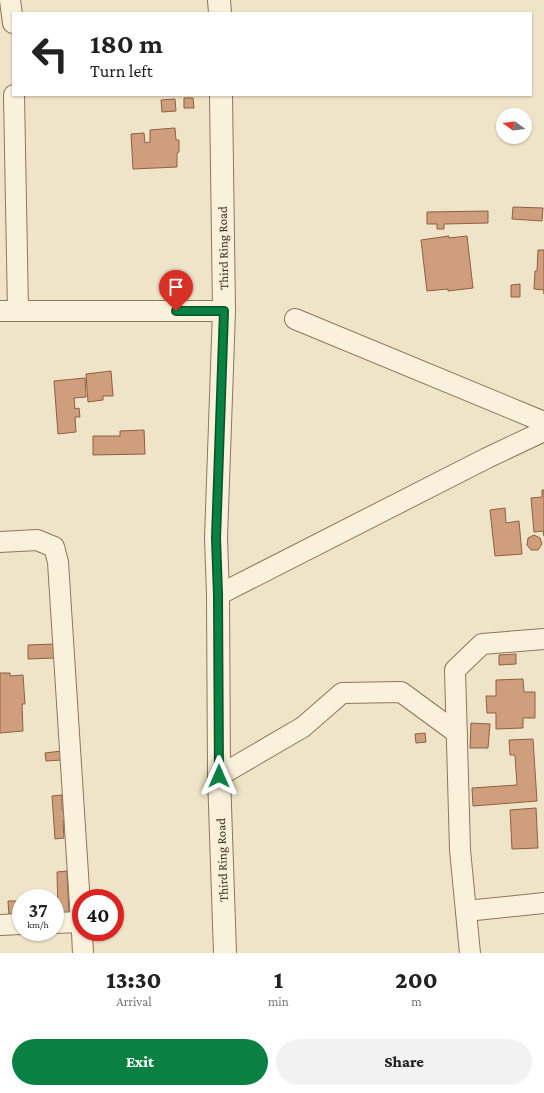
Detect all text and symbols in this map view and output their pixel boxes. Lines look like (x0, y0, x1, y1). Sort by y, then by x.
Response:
icon: left (24, 28, 76, 80)
text: 180 m (90, 28, 163, 59)
text: Turn left (90, 61, 153, 81)
north arrow (496, 108, 532, 144)
map controls (496, 108, 532, 144)
street label: Third Ring Road (215, 206, 231, 290)
pin (159, 270, 193, 311)
icon: arrive (165, 276, 187, 298)
position arrow (198, 755, 240, 797)
street label: Third Ring Road (213, 818, 231, 902)
speed limit sign: 40 (72, 889, 124, 941)
text: 37 (28, 899, 48, 921)
text: km/h (27, 919, 49, 930)
text: 13:30 (106, 966, 162, 993)
text: 1 (274, 966, 283, 993)
text: 200 (395, 966, 438, 993)
text: Arrival (116, 994, 152, 1009)
text: min (268, 994, 289, 1009)
text: m (411, 994, 422, 1009)
button: Exit (12, 1039, 268, 1085)
button: Share (276, 1039, 532, 1085)

